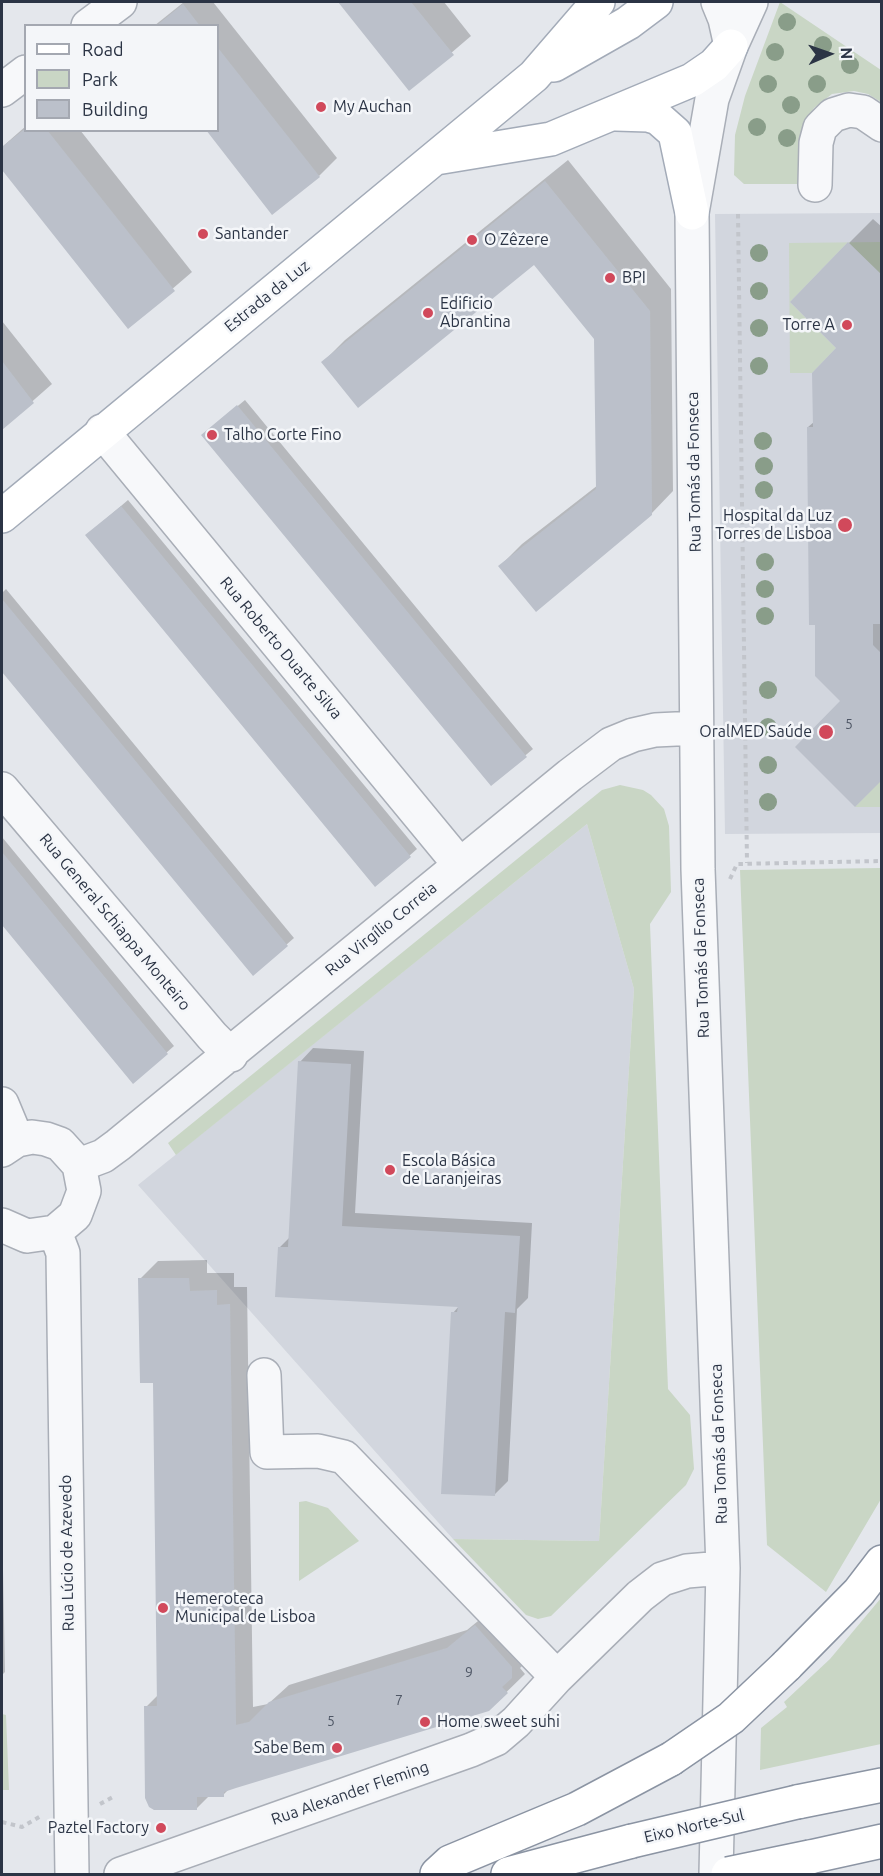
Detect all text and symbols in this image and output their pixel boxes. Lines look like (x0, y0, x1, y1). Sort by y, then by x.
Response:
legend (24, 24, 219, 132)
north arrow (799, 24, 859, 84)
text: Road (82, 39, 124, 59)
text: N (838, 47, 856, 60)
text: Park (82, 69, 118, 89)
place label: My Auchan (333, 97, 412, 117)
text: Building (82, 99, 148, 119)
marker: My Auchan (314, 100, 328, 114)
place label: Santander (215, 224, 289, 244)
marker: Santander (196, 227, 210, 241)
place label: O Zêzere (484, 230, 549, 250)
marker: O Zêzere (465, 233, 479, 247)
street label: Estrada da Luz (221, 256, 313, 336)
place label: BPI (622, 268, 646, 288)
marker: BPI (603, 271, 617, 285)
place label: Edificio Abrantina (440, 294, 511, 332)
marker: Edificio Abrantina (421, 306, 435, 320)
place label: Torre A (783, 315, 835, 335)
marker: Torre A (840, 318, 854, 332)
street label: Rua Tomás da Fonseca (683, 392, 705, 552)
place label: Talho Corte Fino (224, 425, 342, 445)
marker: Talho Corte Fino (205, 428, 219, 442)
place label: Hospital da Luz Torres de Lisboa (715, 506, 832, 544)
marker: Hospital da Luz Torres de Lisboa (836, 516, 854, 534)
street label: Rua Roberto Duarte Silva (216, 573, 346, 723)
house number: 5 (845, 716, 853, 732)
place label: OralMED Saúde (699, 722, 812, 742)
marker: OralMED Saúde (817, 723, 835, 741)
street label: Rua General Schiappa Monteiro (35, 830, 195, 1014)
street label: Rua Tomás da Fonseca (689, 877, 713, 1039)
street label: Rua Virgílio Correia (321, 878, 441, 980)
place label: Escola Básica de Laranjeiras (402, 1151, 501, 1189)
marker: Escola Básica de Laranjeiras (383, 1163, 397, 1177)
street label: Rua Tomás da Fonseca (707, 1363, 731, 1525)
street label: Rua Lúcio de Azevedo (56, 1475, 78, 1631)
place label: Hemeroteca Municipal de Lisboa (175, 1589, 316, 1627)
marker: Hemeroteca Municipal de Lisboa (156, 1601, 170, 1615)
house number: 9 (465, 1664, 473, 1680)
house number: 7 (395, 1692, 403, 1708)
place label: Home sweet suhi (437, 1712, 560, 1732)
house number: 5 (327, 1713, 335, 1729)
marker: Home sweet suhi (418, 1715, 432, 1729)
place label: Sabe Bem (254, 1738, 325, 1758)
marker: Sabe Bem (330, 1741, 344, 1755)
street label: Rua Alexander Fleming (269, 1757, 431, 1829)
street label: Eixo Norte-Sul (642, 1805, 746, 1847)
place label: Paztel Factory (48, 1818, 149, 1838)
marker: Paztel Factory (154, 1821, 168, 1835)

